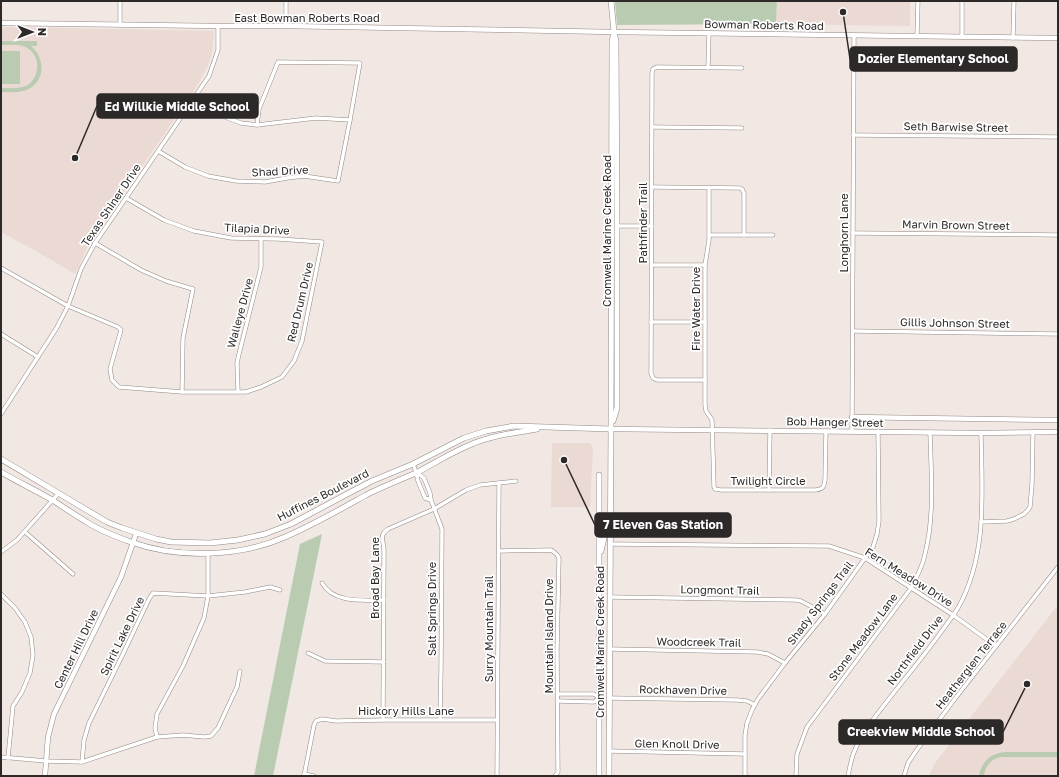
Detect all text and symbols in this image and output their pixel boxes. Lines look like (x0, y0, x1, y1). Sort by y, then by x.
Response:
street label: East Bowman Roberts Road (234, 11, 380, 24)
north arrow (12, 12, 52, 52)
street label: Bowman Roberts Road (704, 17, 824, 32)
text: N (36, 28, 49, 36)
callout: Dozier Elementary School (850, 47, 1017, 71)
text: Dozier Elementary School (858, 51, 1008, 66)
callout: Ed Willkie Middle School (97, 94, 258, 118)
text: Ed Willkie Middle School (105, 99, 249, 114)
street label: Seth Barwise Street (903, 119, 1009, 134)
street label: Cromwell Marine Creek Road (600, 155, 613, 307)
street label: Texas Shiner Drive (78, 161, 143, 249)
street label: Shad Drive (251, 163, 309, 178)
street label: Pathfinder Trail (636, 182, 649, 263)
street label: Longhorn Lane (837, 193, 850, 273)
street label: Marvin Brown Street (902, 217, 1010, 232)
street label: Tilapia Drive (224, 220, 290, 237)
street label: Red Drum Drive (284, 261, 315, 343)
street label: Fire Water Drive (689, 267, 702, 351)
street label: Walleye Drive (224, 277, 255, 349)
street label: Gillis Johnson Street (900, 315, 1010, 330)
street label: Bob Hanger Street (786, 414, 884, 429)
street label: Huffines Boulevard (275, 466, 371, 523)
street label: Twilight Circle (730, 474, 806, 487)
callout: 7 Eleven Gas Station (595, 513, 731, 537)
text: 7 Eleven Gas Station (603, 517, 723, 532)
street label: Broad Bay Lane (368, 537, 381, 619)
street label: Fern Meadow Drive (863, 544, 955, 609)
street label: Shady Springs Trail (784, 558, 856, 647)
street label: Salt Springs Drive (425, 562, 438, 656)
street label: Cromwell Marine Creek Road (593, 566, 606, 718)
street label: Surry Mountain Trail (482, 575, 495, 682)
street label: Mountain Island Drive (542, 578, 555, 694)
street label: Longmont Trail (680, 582, 760, 597)
street label: Stone Meadow Lane (825, 590, 900, 683)
street label: Spirit Lake Drive (97, 594, 146, 677)
street label: Center Hill Drive (51, 607, 100, 691)
street label: Northfield Drive (884, 612, 945, 687)
street label: Heatherglen Terrace (932, 618, 1009, 711)
street label: Woodcreek Trail (657, 634, 742, 649)
street label: Rockhaven Drive (639, 682, 727, 697)
street label: Hickory Hills Lane (358, 704, 454, 717)
callout: Creekview Middle School (839, 720, 1003, 744)
text: Creekview Middle School (847, 724, 995, 739)
street label: Glen Knoll Drive (634, 736, 720, 751)

